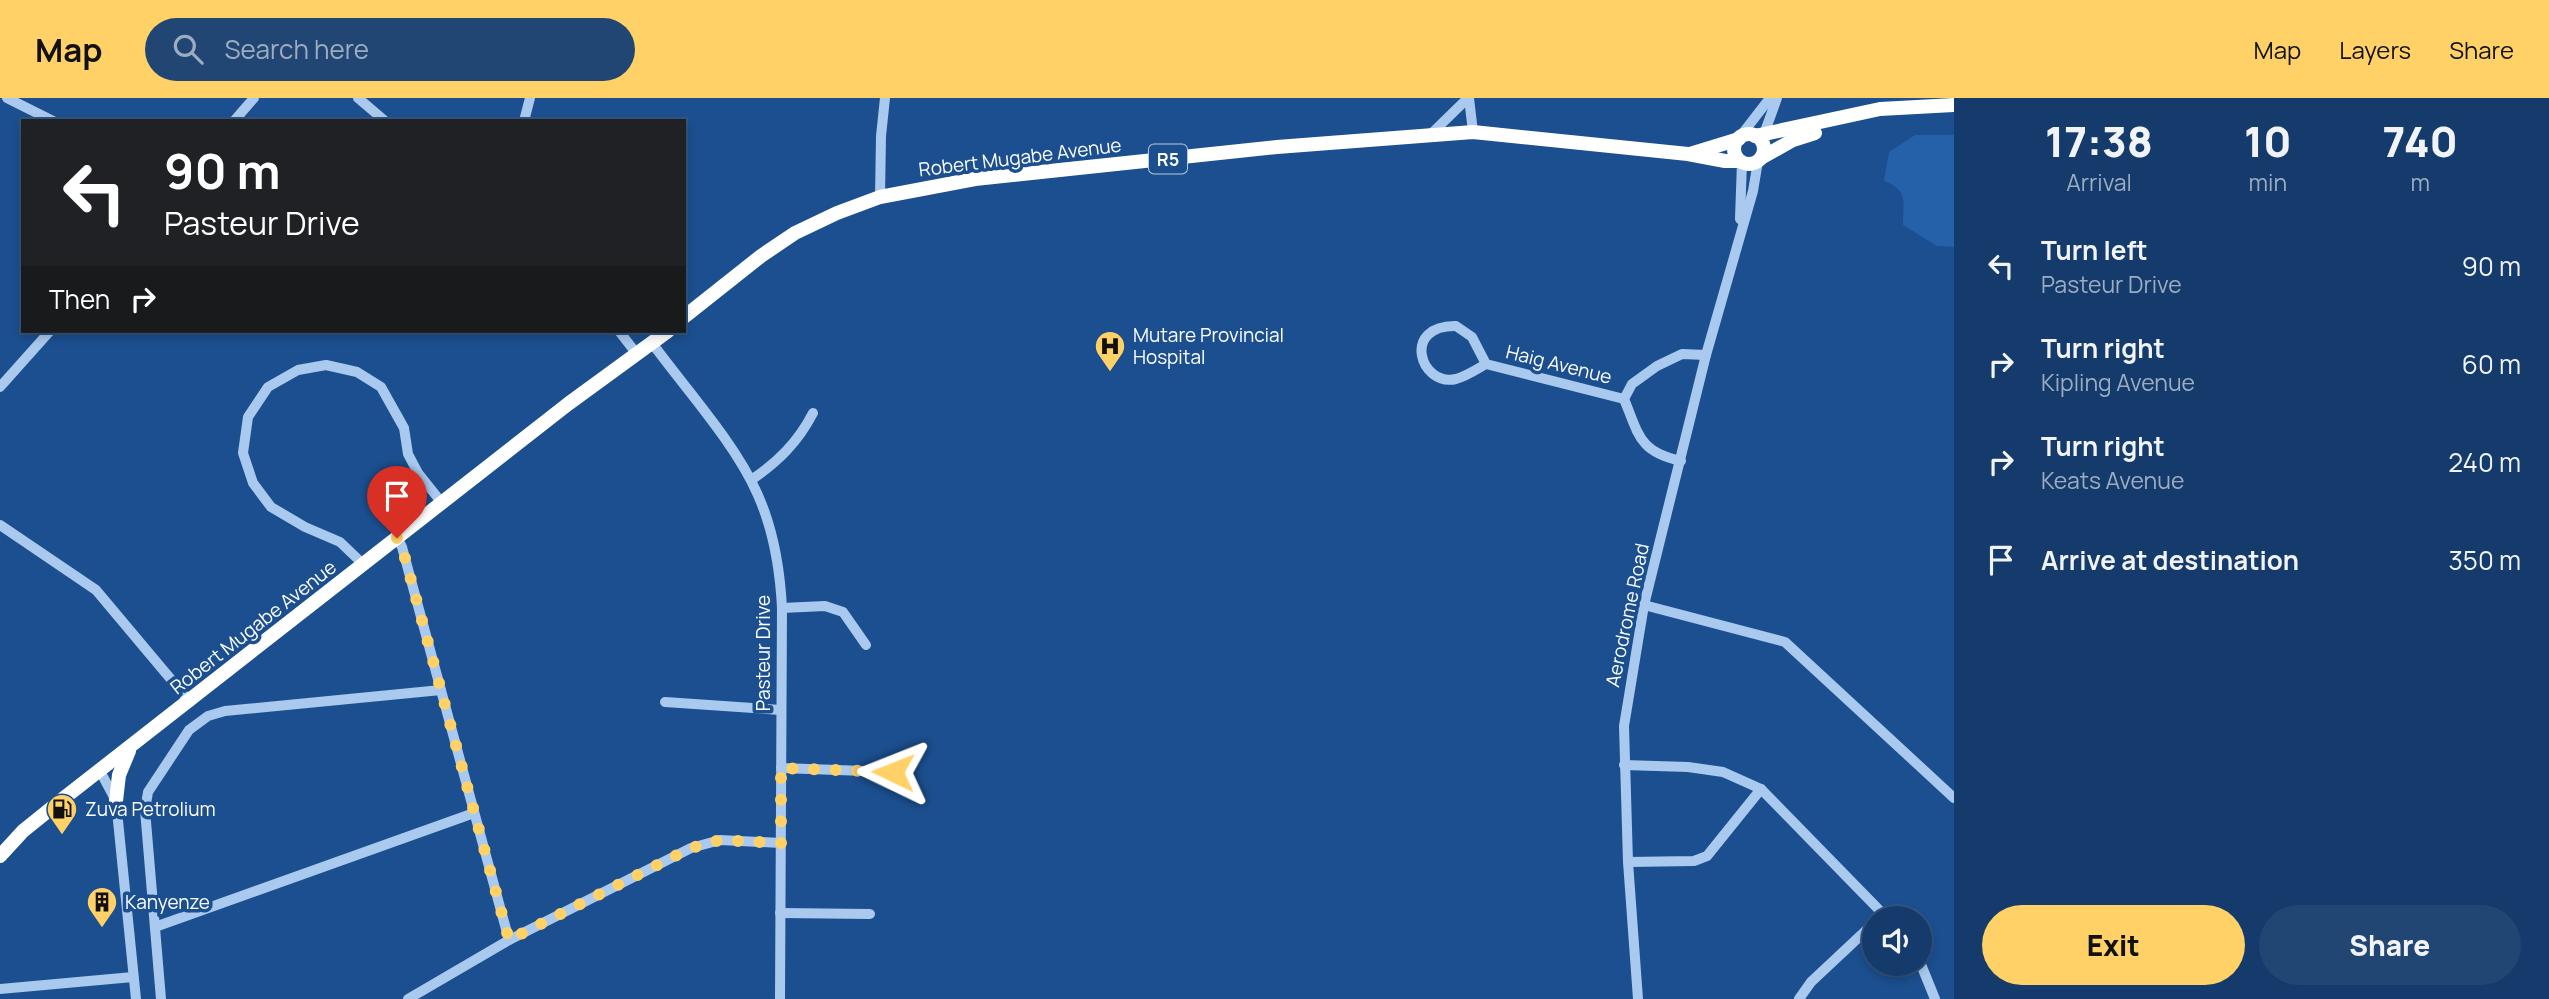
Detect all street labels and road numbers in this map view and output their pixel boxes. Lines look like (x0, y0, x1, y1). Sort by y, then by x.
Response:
street label: Robert Mugabe Avenue (917, 132, 1123, 182)
road number: R5 (1149, 144, 1187, 174)
street label: Haig Avenue (1503, 338, 1615, 390)
street label: Aerodrome Road (1599, 541, 1655, 689)
street label: Robert Mugabe Avenue (165, 554, 341, 700)
street label: Pasteur Drive (750, 595, 776, 711)

